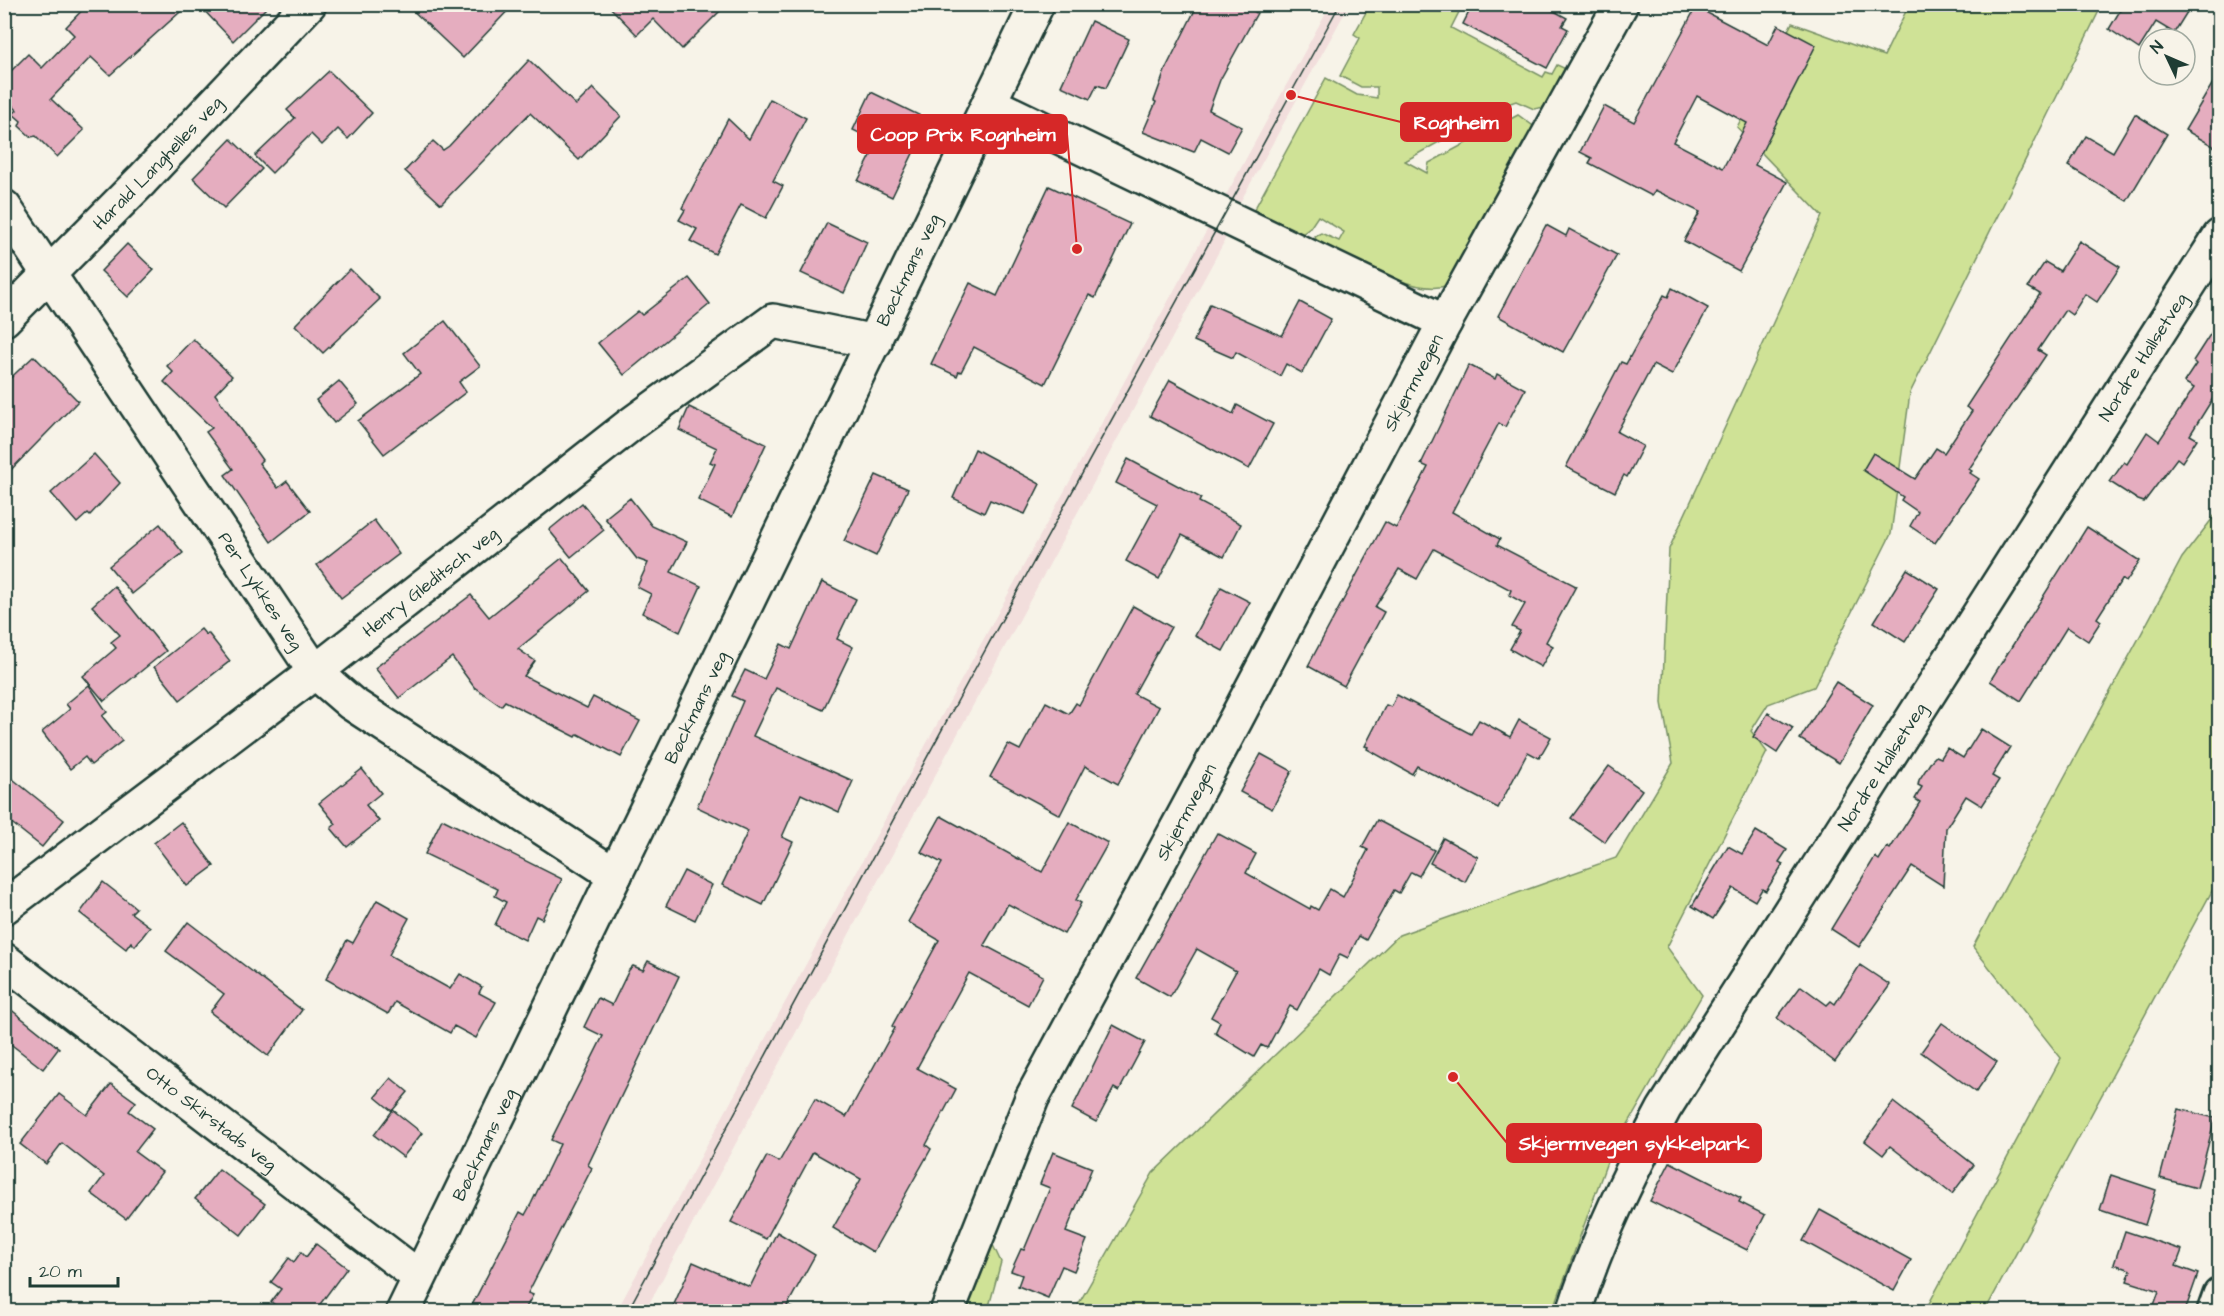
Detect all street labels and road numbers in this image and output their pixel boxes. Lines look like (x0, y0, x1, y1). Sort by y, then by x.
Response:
street label: Harald Langhelles veg (87, 91, 229, 236)
street label: Bøckmans veg (871, 210, 947, 331)
street label: Nordre Hallsetveg (2093, 288, 2194, 426)
street label: Skjermvegen (1378, 330, 1450, 436)
street label: Henry Gleditsch veg (357, 521, 504, 643)
street label: Per Lykkes veg (212, 527, 309, 656)
street label: Bøckmans veg (659, 647, 735, 768)
street label: Nordre Hallsetveg (1832, 698, 1933, 836)
street label: Skjermvegen (1150, 759, 1223, 865)
street label: Otto Skirstads veg (140, 1061, 282, 1178)
street label: Bøckmans veg (447, 1084, 523, 1205)

